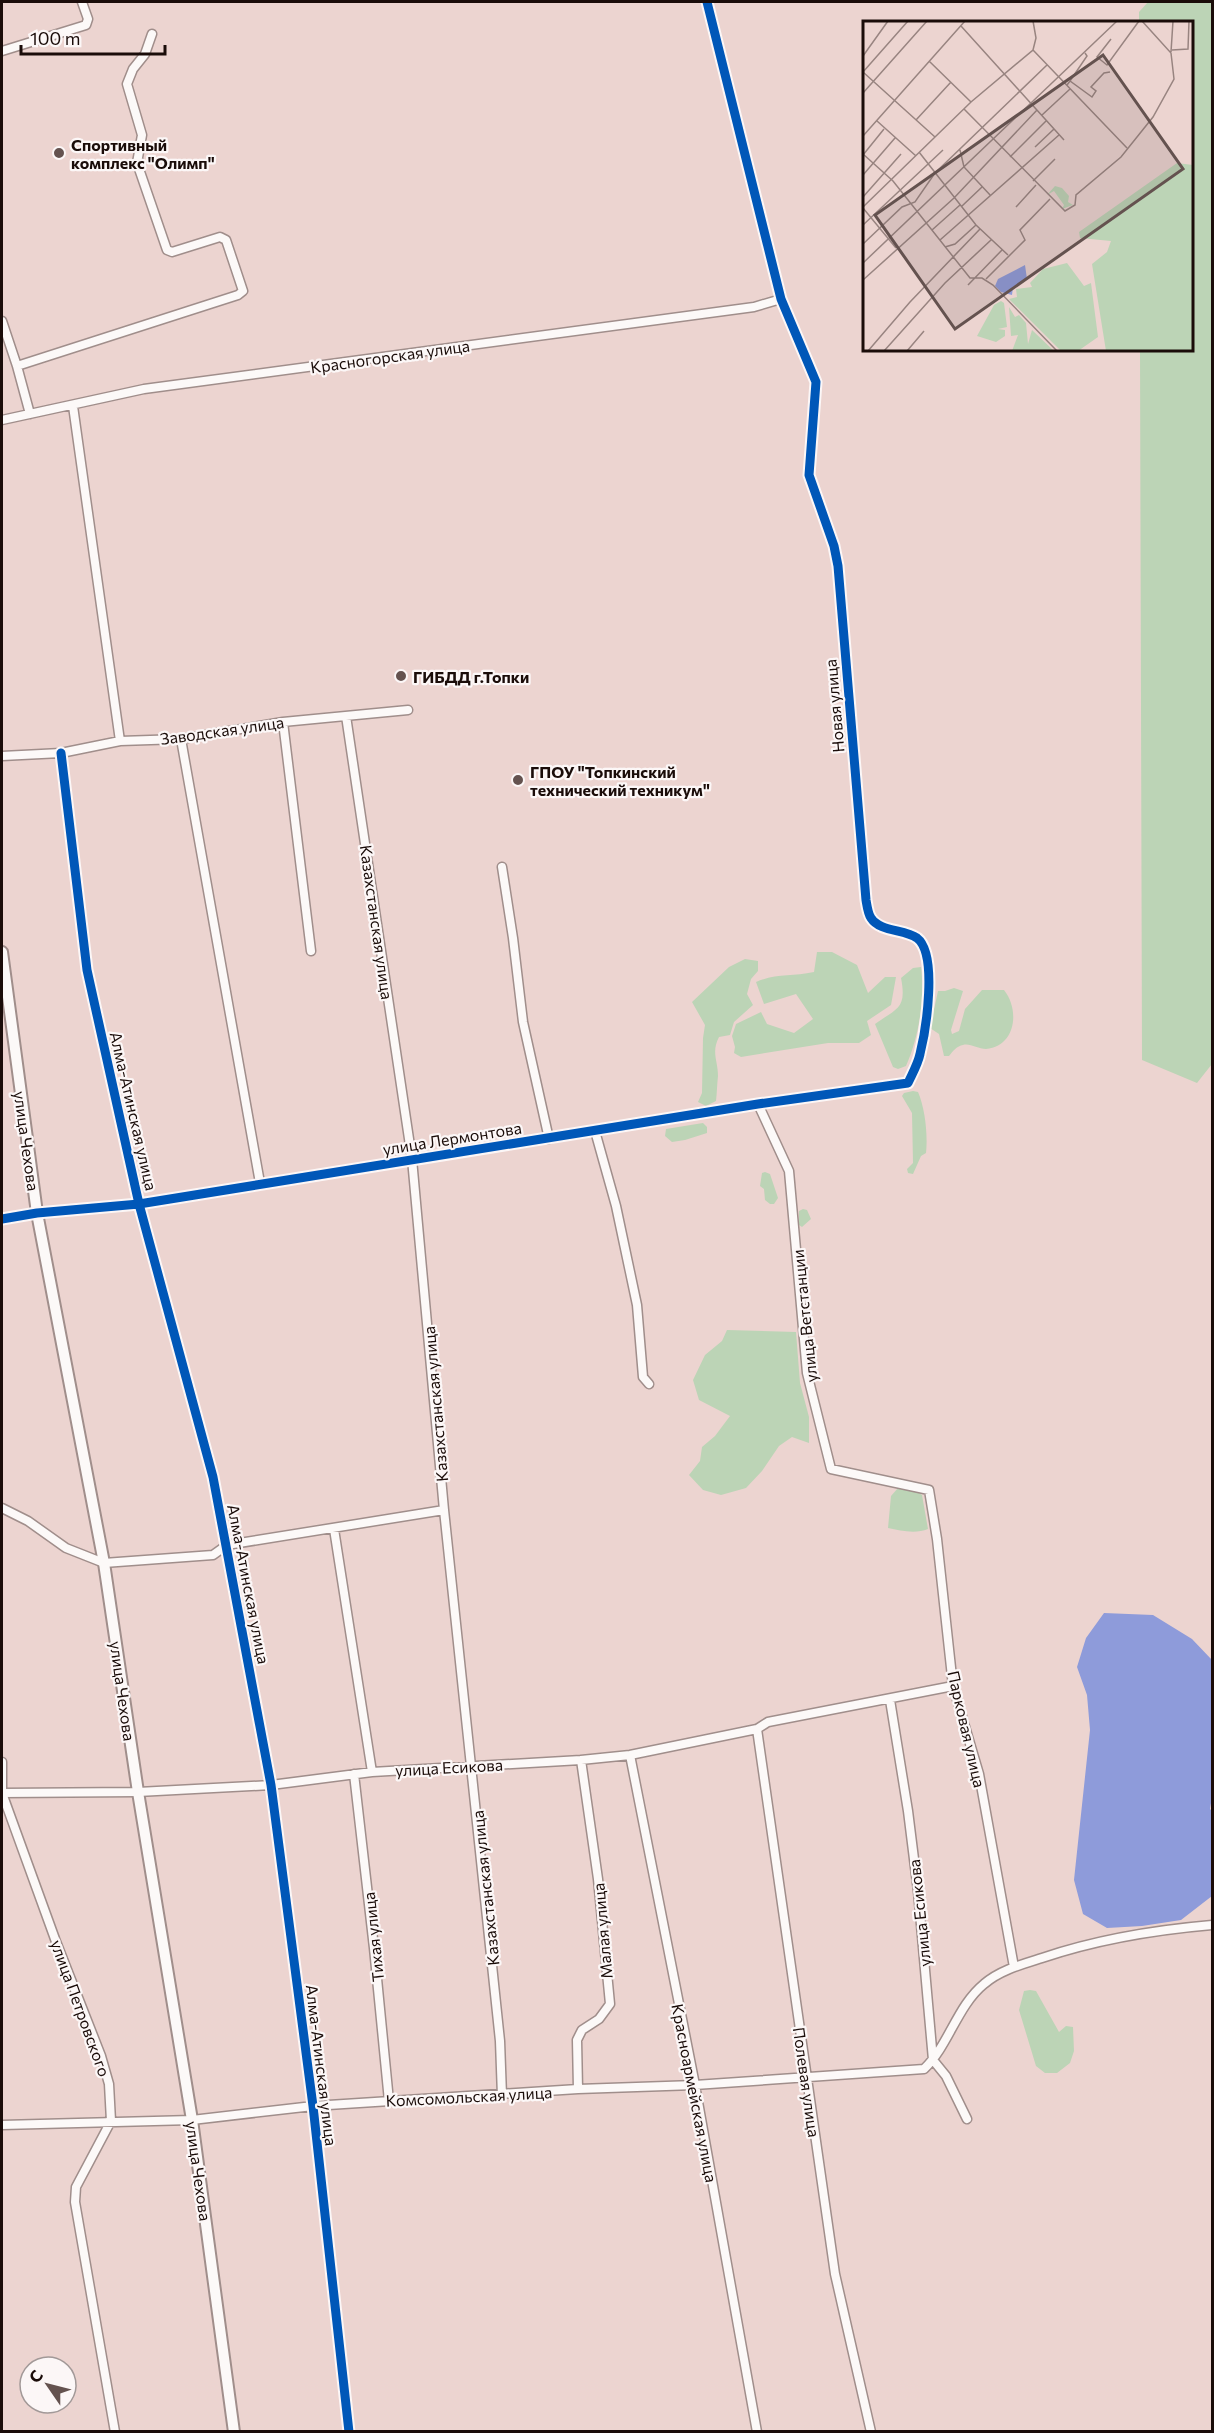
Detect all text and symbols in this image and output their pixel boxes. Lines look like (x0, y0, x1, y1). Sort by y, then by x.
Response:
scale bar (21, 18, 165, 56)
inset map (863, 21, 1193, 351)
text: 100 m (30, 27, 80, 49)
place label: Спортивный комплекс "Олимп" (71, 135, 215, 172)
marker: Спортивный комплекс "Олимп" (52, 146, 66, 160)
street label: Красногорская улица (309, 335, 471, 377)
street label: Новая улица (820, 659, 848, 753)
place label: ГИБДД г.Топки (413, 667, 529, 686)
marker: ГИБДД г.Топки (394, 669, 408, 683)
street label: Заводская улица (159, 712, 285, 748)
place label: ГПОУ "Топкинский технический техникум" (530, 762, 710, 799)
marker: ГПОУ "Топкинский технический техникум" (511, 773, 525, 787)
street label: Казахстанская улица (357, 843, 397, 1001)
street label: Алма-Атинская улица (106, 1030, 162, 1192)
street label: улица Чехова (11, 1090, 43, 1192)
street label: улица Лермонтова (381, 1118, 523, 1158)
street label: улица Ветстанции (788, 1249, 820, 1383)
street label: Казахстанская улица (419, 1325, 451, 1483)
street label: Алма-Атинская улица (224, 1502, 274, 1666)
street label: улица Чехова (107, 1640, 139, 1742)
street label: Парковая улица (944, 1669, 990, 1789)
street label: улица Есикова (395, 1755, 503, 1779)
street label: Казахстанская улица (467, 1809, 503, 1967)
street label: улица Есикова (904, 1858, 934, 1968)
street label: Малая улица (588, 1882, 616, 1980)
street label: Тихая улица (359, 1891, 387, 1983)
street label: улица Петровского (47, 1937, 115, 2079)
street label: Алма-Атинская улица (303, 1983, 341, 2147)
street label: Красноармейская улица (668, 2002, 722, 2184)
street label: Полевая улица (790, 2026, 824, 2138)
street label: Комсомольская улица (385, 2082, 553, 2110)
street label: улица Чехова (183, 2120, 215, 2222)
north arrow (18, 2355, 78, 2415)
text: С (24, 2366, 46, 2386)

